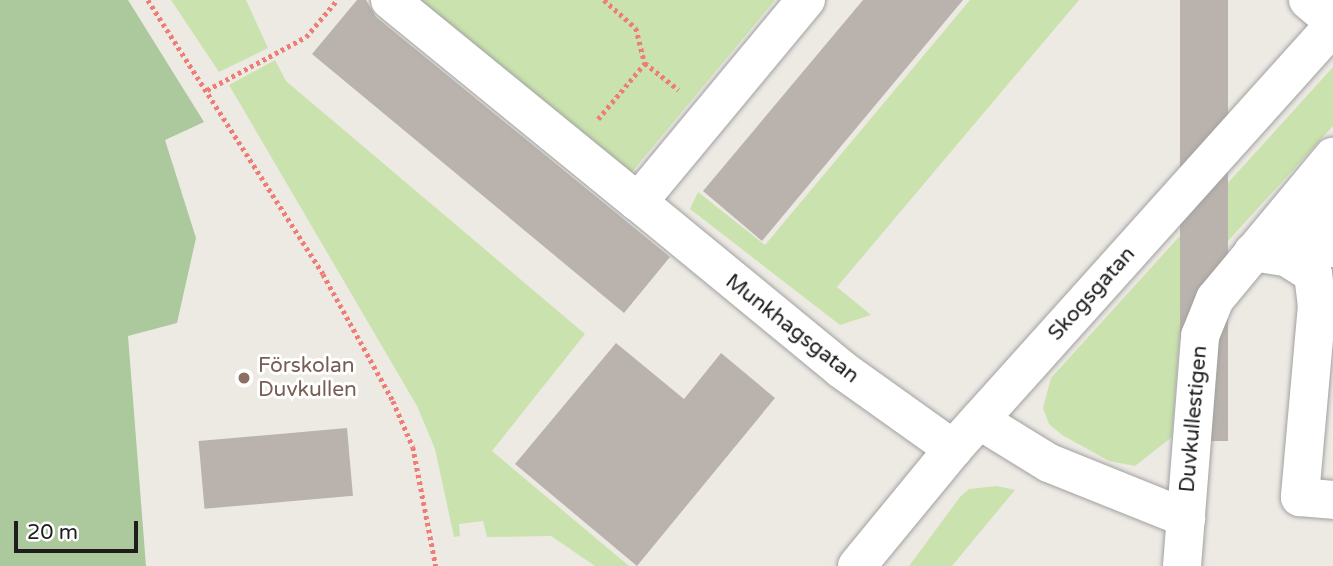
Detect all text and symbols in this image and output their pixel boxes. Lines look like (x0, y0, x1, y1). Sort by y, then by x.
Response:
street label: Skogsgatan (1043, 242, 1141, 346)
street label: Munkhagsgatan (720, 269, 864, 389)
street label: Duvkullestigen (1175, 345, 1213, 493)
place label: Förskolan Duvkullen (258, 353, 357, 403)
marker: Förskolan Duvkullen (236, 370, 252, 386)
scale bar (18, 506, 142, 550)
text: 20 m (27, 520, 78, 545)

